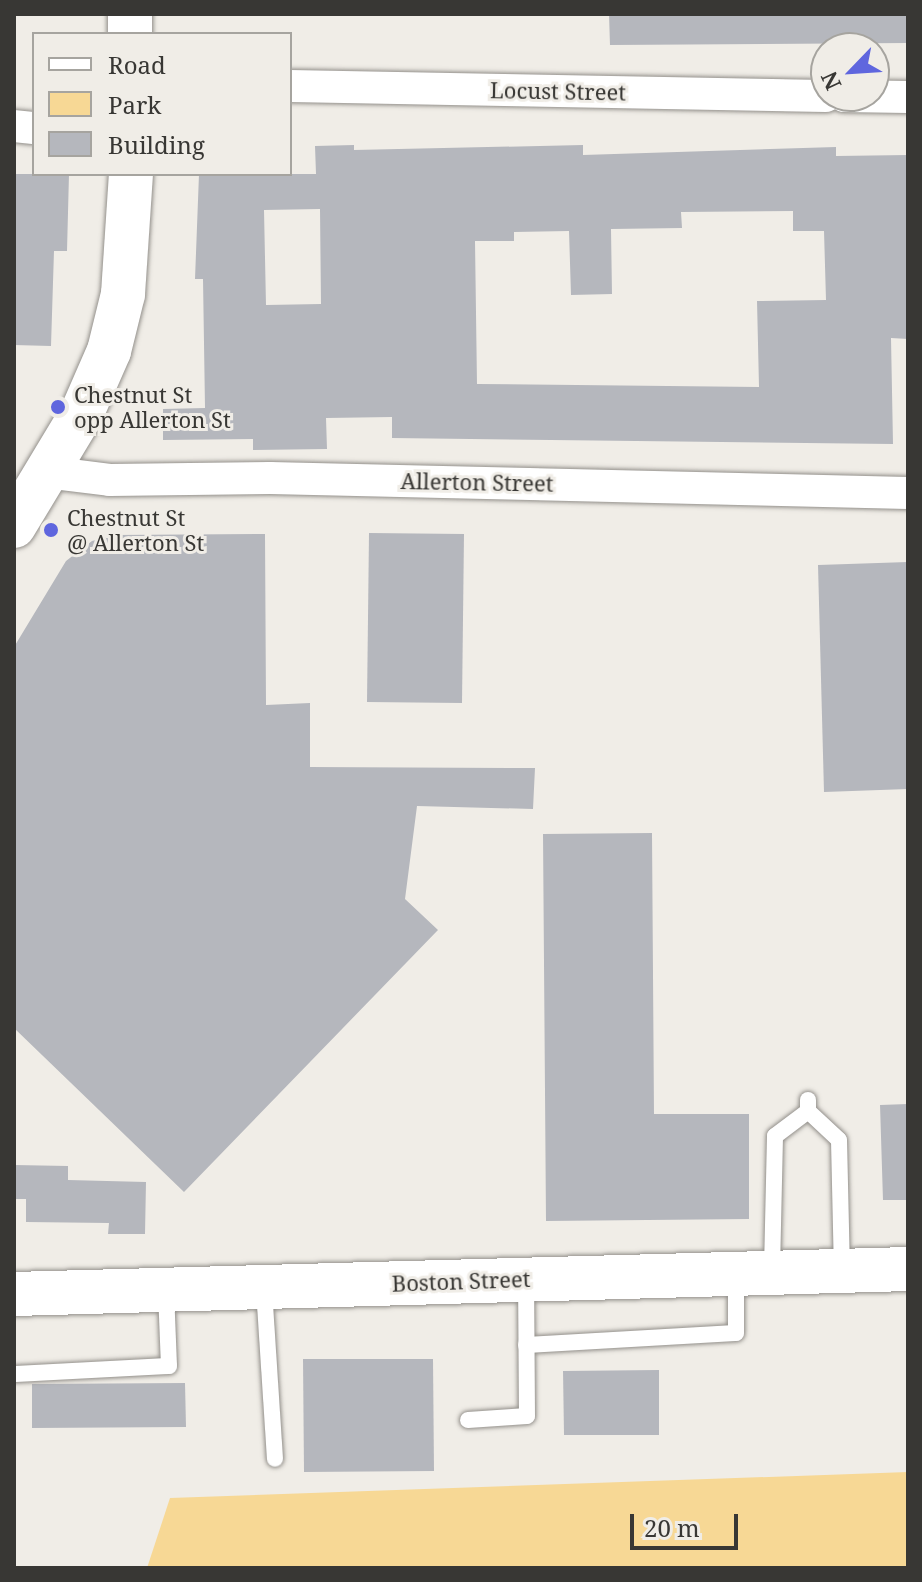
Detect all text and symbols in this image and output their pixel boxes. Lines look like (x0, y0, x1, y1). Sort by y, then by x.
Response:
legend (32, 32, 292, 176)
north arrow (810, 32, 890, 112)
text: Road (108, 48, 166, 81)
text: N (813, 67, 847, 95)
street label: Locust Street (490, 77, 626, 105)
text: Park (108, 88, 161, 121)
text: Building (108, 128, 205, 161)
place label: Chestnut St opp Allerton St (74, 381, 231, 432)
marker: Chestnut St opp Allerton St (49, 398, 67, 416)
street label: Allerton Street (400, 467, 554, 497)
place label: Chestnut St @ Allerton St (67, 504, 204, 556)
marker: Chestnut St @ Allerton St (42, 521, 60, 539)
street label: Boston Street (391, 1265, 531, 1297)
scale bar (634, 1498, 742, 1548)
text: 20 m (644, 1511, 700, 1544)

